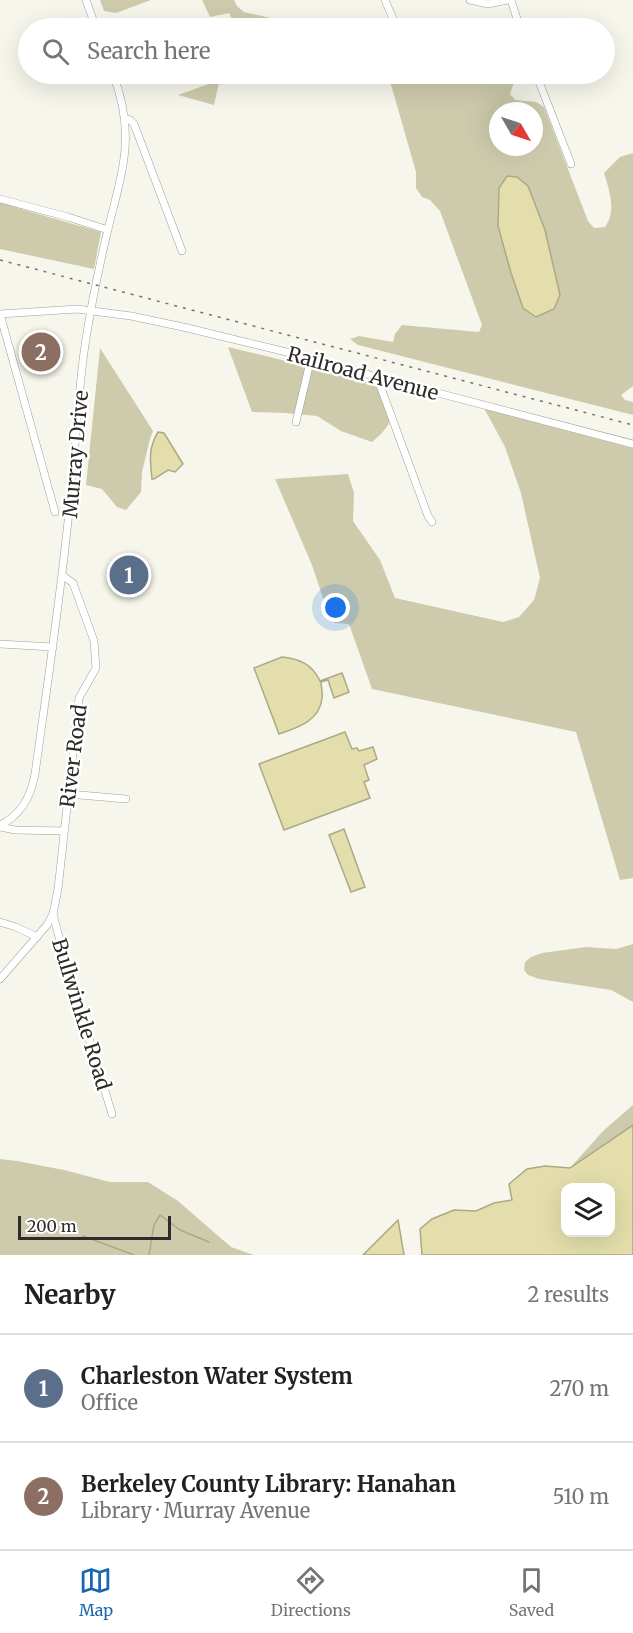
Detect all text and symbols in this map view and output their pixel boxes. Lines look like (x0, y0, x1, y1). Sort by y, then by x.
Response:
search box (18, 18, 615, 84)
icon: search (39, 35, 72, 68)
text: Search here (87, 37, 210, 65)
north arrow (489, 102, 543, 156)
pin: 2 (22, 330, 60, 374)
street label: Railroad Avenue (285, 341, 441, 405)
street label: Murray Drive (57, 389, 93, 519)
pin: 1 (110, 552, 148, 598)
your location (321, 593, 350, 622)
street label: River Road (54, 703, 92, 809)
street label: Bullwinkle Road (47, 935, 117, 1093)
map controls (561, 1183, 615, 1237)
button: layers (561, 1183, 615, 1237)
scale bar (18, 1213, 171, 1240)
text: 200 m (27, 1216, 77, 1236)
text: Nearby (24, 1278, 116, 1311)
text: 2 results (527, 1282, 609, 1307)
text: Charleston Water System (81, 1362, 353, 1390)
text: 1 (39, 1376, 48, 1401)
text: 270 m (549, 1376, 609, 1401)
text: Office (81, 1390, 138, 1415)
text: Berkeley County Library: Hanahan (81, 1470, 456, 1498)
text: 2 (38, 1484, 49, 1509)
text: 510 m (553, 1484, 609, 1509)
text: Library · Murray Avenue (81, 1498, 310, 1523)
tab: Map (79, 1564, 113, 1620)
tab: Directions (271, 1564, 351, 1620)
tab: Saved (509, 1564, 554, 1620)

